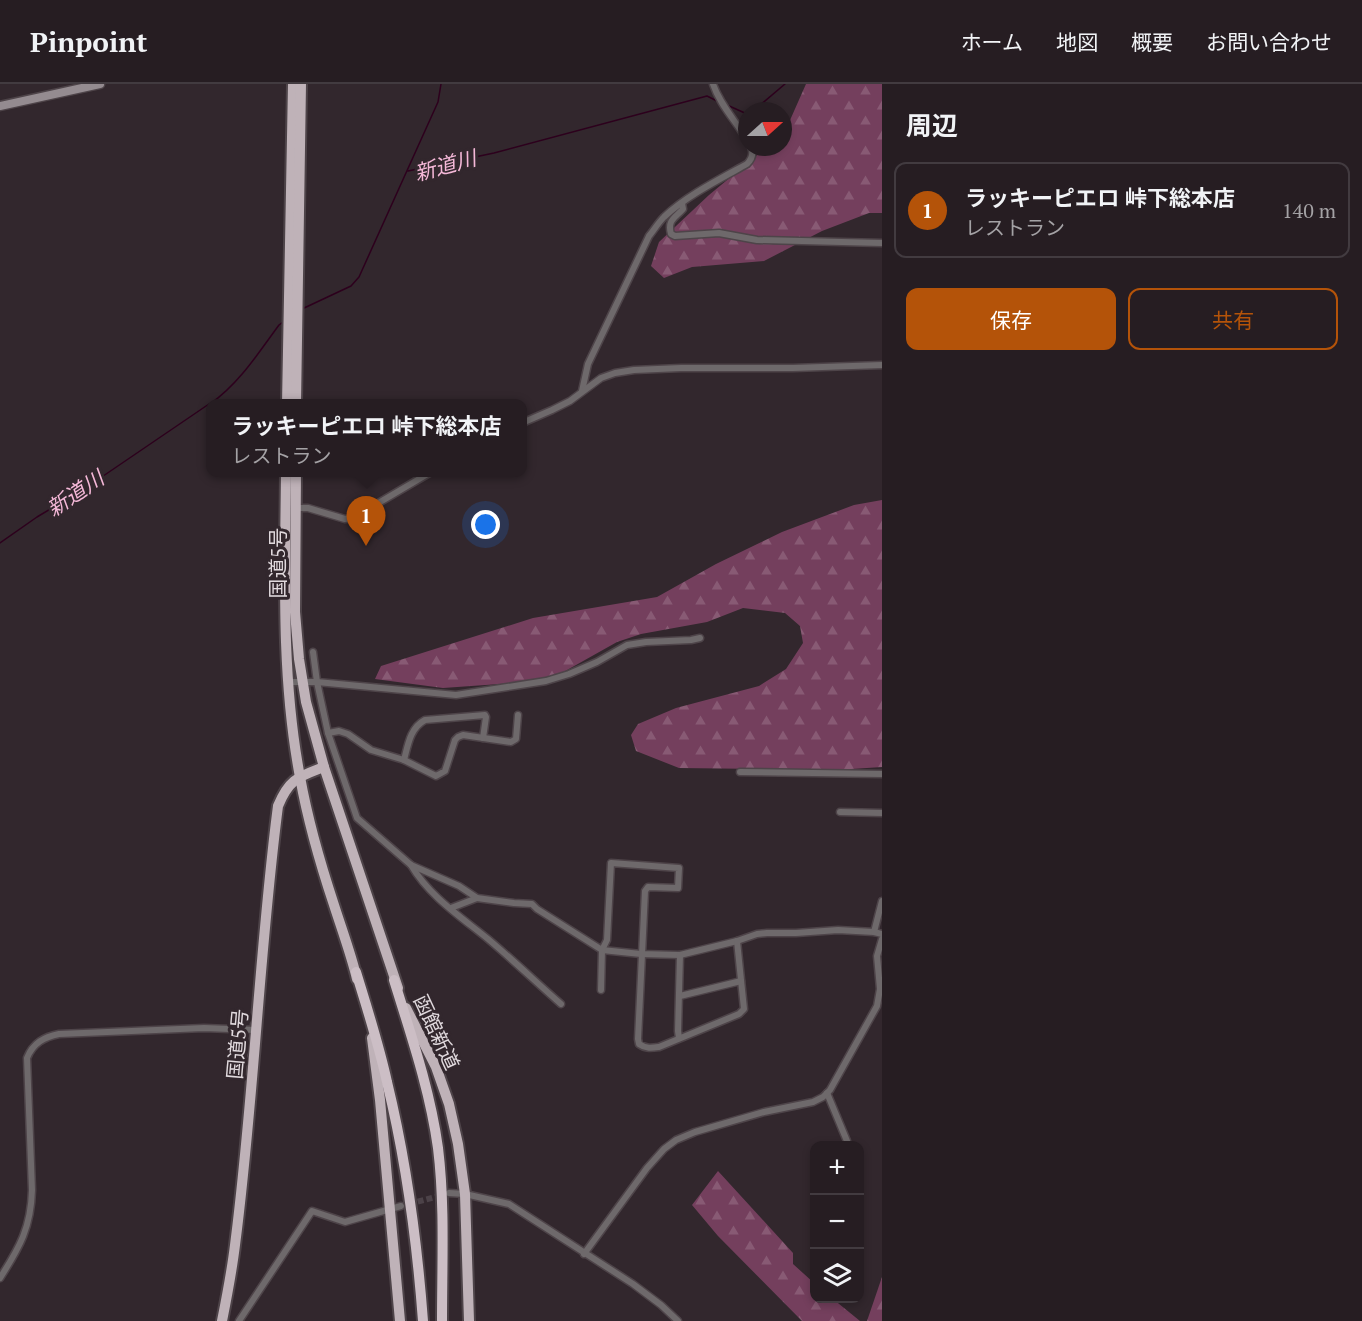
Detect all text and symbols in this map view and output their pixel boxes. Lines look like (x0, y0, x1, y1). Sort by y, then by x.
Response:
text: Pinpoint (30, 23, 147, 60)
text: ホーム (961, 28, 1023, 56)
text: 地図 (1056, 28, 1098, 56)
text: 概要 (1131, 28, 1173, 56)
text: お問い合わせ (1206, 28, 1332, 56)
north arrow (738, 102, 792, 156)
text: 周辺 (906, 108, 958, 142)
water label: 新道川 (411, 143, 481, 187)
text: ラッキーピエロ 峠下総本店 (965, 183, 1235, 212)
text: 1 (922, 197, 933, 224)
text: 140 m (1282, 197, 1336, 224)
text: レストラン (965, 214, 1065, 241)
button: 保存 (906, 288, 1116, 350)
button: 共有 (1128, 288, 1338, 350)
popup (206, 399, 527, 477)
text: ラッキーピエロ 峠下総本店 (232, 411, 501, 440)
text: レストラン (232, 442, 332, 469)
water label: 新道川 (41, 463, 111, 522)
pin: 1 (346, 496, 386, 546)
your location (471, 510, 500, 539)
street label: 国道5号 (264, 528, 291, 598)
street label: 函館新道 (408, 990, 466, 1074)
street label: 国道5号 (220, 1008, 254, 1080)
map controls (810, 1141, 864, 1303)
button: + (810, 1141, 864, 1195)
button: − (810, 1195, 864, 1249)
button: layers (810, 1249, 864, 1303)

